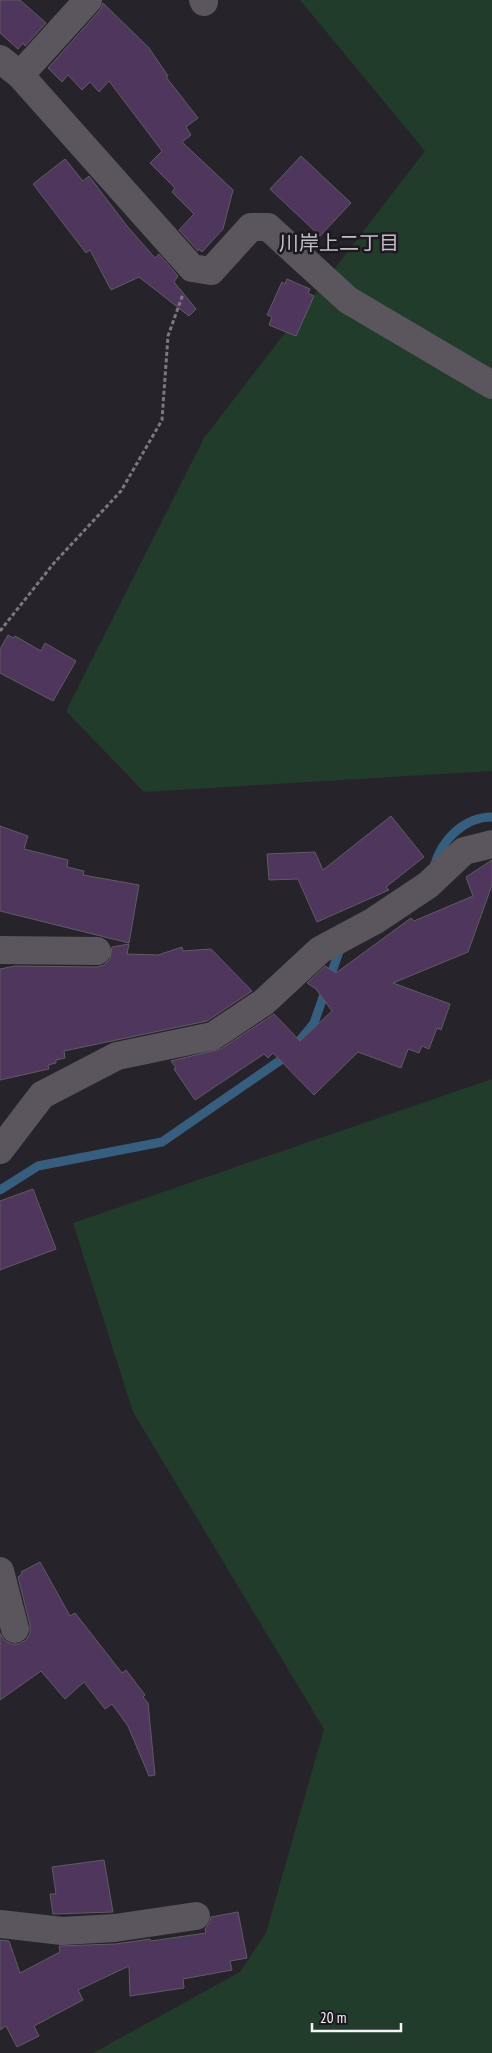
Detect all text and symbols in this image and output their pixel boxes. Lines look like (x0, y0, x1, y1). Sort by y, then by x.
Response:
district label: 川岸上二丁目 (279, 230, 399, 256)
scale bar (312, 2000, 401, 2032)
text: 20 m (320, 2008, 346, 2027)

